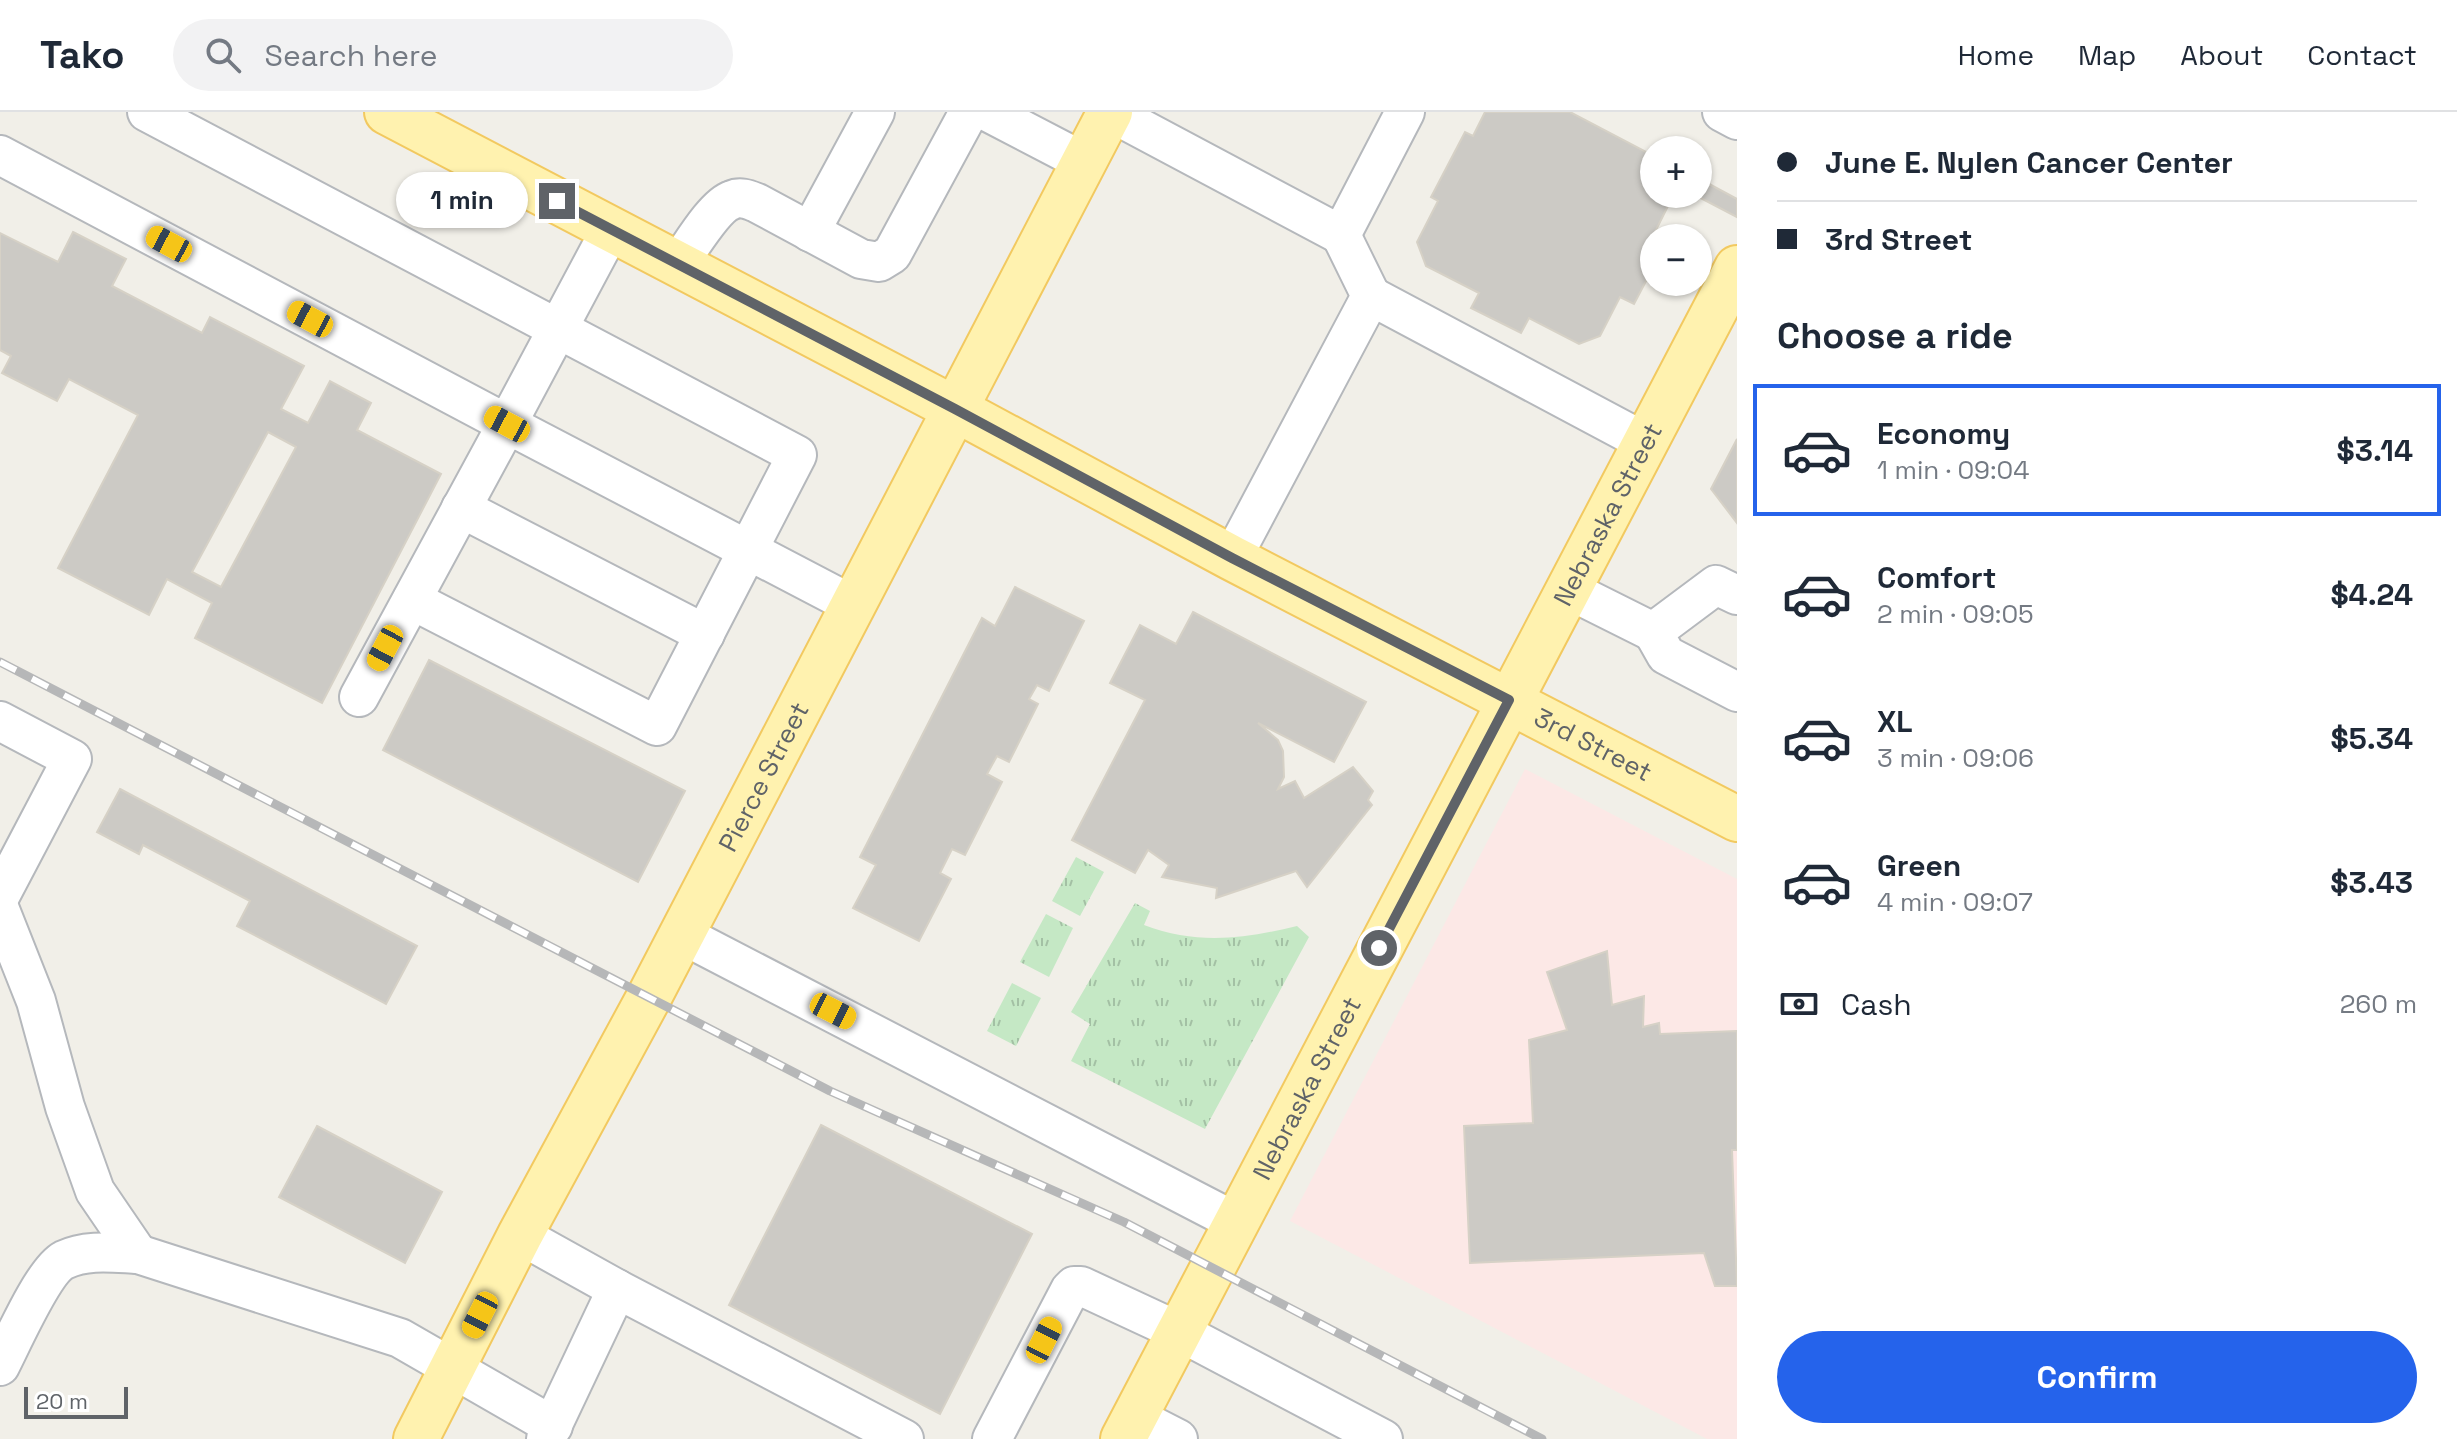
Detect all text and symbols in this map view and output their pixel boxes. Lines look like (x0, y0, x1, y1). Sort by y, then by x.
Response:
search box (173, 19, 733, 91)
text: Tako (40, 31, 125, 79)
icon: search (201, 33, 245, 77)
text: Search here (265, 36, 437, 75)
text: Home (1958, 37, 2034, 73)
text: Map (2078, 37, 2136, 73)
text: About (2180, 37, 2263, 73)
text: Contact (2307, 37, 2417, 73)
map controls (1640, 136, 1712, 296)
button: + (1640, 136, 1712, 208)
text: June E. Nylen Cancer Center (1825, 143, 2233, 182)
callout: 1 min (397, 173, 529, 229)
text: 1 min (430, 183, 494, 217)
route end (539, 183, 575, 219)
text: 3rd Street (1825, 220, 1972, 259)
car (142, 222, 196, 266)
button: − (1640, 224, 1712, 296)
car (283, 297, 337, 341)
text: Choose a ride (1777, 313, 2013, 359)
car (480, 402, 534, 446)
icon: car (1781, 414, 1853, 486)
text: Economy (1877, 414, 2010, 453)
street label: Nebraska Street (1546, 417, 1670, 612)
text: $3.14 (2337, 431, 2413, 470)
text: 1 min · 09:04 (1877, 453, 2030, 487)
icon: car (1781, 558, 1853, 630)
text: Comfort (1877, 558, 1996, 597)
text: $4.24 (2330, 575, 2413, 614)
text: 2 min · 09:05 (1877, 597, 2034, 631)
car (363, 621, 407, 675)
street label: Pierce Street (711, 696, 817, 857)
street label: 3rd Street (1528, 700, 1658, 789)
icon: car (1781, 702, 1853, 774)
text: XL (1877, 702, 1913, 741)
text: $5.34 (2331, 719, 2413, 758)
text: 3 min · 09:06 (1877, 741, 2034, 775)
icon: car (1781, 846, 1853, 918)
text: Green (1877, 846, 1961, 885)
text: $3.43 (2330, 863, 2413, 902)
text: 4 min · 09:07 (1877, 885, 2033, 919)
route start (1361, 930, 1397, 966)
icon: cash (1777, 982, 1821, 1026)
text: Cash (1841, 985, 1912, 1024)
text: 260 m (2340, 987, 2417, 1021)
car (806, 989, 860, 1033)
street label: Nebraska Street (1245, 991, 1369, 1186)
car (458, 1288, 502, 1342)
car (1022, 1313, 1066, 1367)
button: Confirm (1777, 1331, 2417, 1423)
scale bar (24, 1383, 128, 1419)
text: 20 m (36, 1387, 88, 1415)

